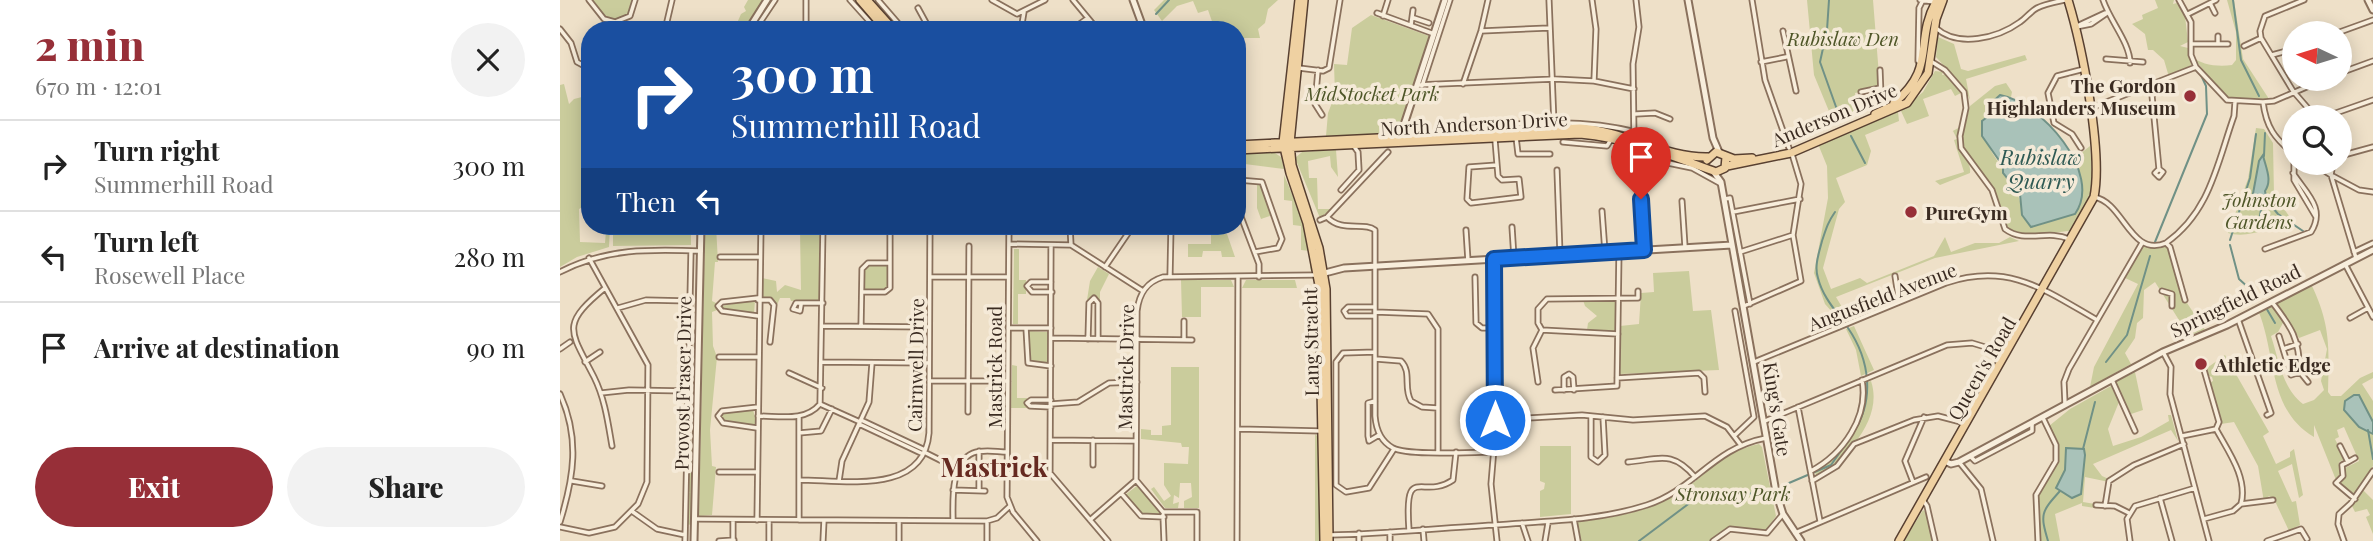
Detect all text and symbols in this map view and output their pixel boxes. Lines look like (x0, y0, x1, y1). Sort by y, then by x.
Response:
text: 2 min (35, 16, 144, 72)
north arrow (2282, 21, 2352, 91)
map controls (2282, 21, 2352, 175)
button: close (451, 23, 525, 97)
park label: Rubislaw Den (1786, 25, 1899, 51)
text: 300 m (731, 40, 874, 105)
icon: right (616, 49, 707, 140)
text: 670 m · 12:01 (35, 70, 162, 101)
place label: The Gordon Highlanders Museum (1986, 72, 2176, 120)
street label: Anderson Drive (1766, 76, 1901, 153)
park label: MidStocket Park (1304, 80, 1440, 106)
marker: The Gordon Highlanders Museum (2182, 88, 2198, 104)
text: Summerhill Road (731, 103, 981, 146)
street label: North Anderson Drive (1380, 105, 1568, 141)
button: search (2282, 105, 2352, 175)
pin (1611, 127, 1671, 199)
text: Turn right (94, 133, 220, 168)
icon: arrive (1622, 138, 1660, 176)
water label: Rubislaw Quarry (1999, 142, 2082, 194)
icon: right (35, 147, 73, 185)
text: 300 m (453, 148, 525, 183)
text: Summerhill Road (94, 168, 274, 199)
icon: left (690, 182, 728, 220)
text: Then (616, 184, 676, 219)
park label: Johnston Gardens (2221, 186, 2297, 234)
place label: PureGym (1925, 199, 2008, 225)
marker: PureGym (1903, 204, 1919, 220)
text: Turn left (94, 224, 199, 259)
icon: left (35, 238, 73, 276)
text: 280 m (454, 239, 525, 274)
street label: Angusfield Avenue (1803, 256, 1960, 337)
street label: Springfield Road (2165, 257, 2305, 343)
text: Rosewell Place (94, 259, 245, 290)
street label: Lang Stracht (1296, 287, 1324, 397)
street label: Provost Fraser Drive (667, 295, 697, 471)
street label: Cairnwell Drive (901, 298, 929, 432)
street label: Mastrick Drive (1111, 304, 1139, 430)
street label: Mastrick Road (981, 306, 1007, 428)
street label: Queen's Road (1941, 312, 2021, 424)
icon: arrive (35, 329, 73, 367)
text: Arrive at destination (94, 330, 340, 365)
text: 90 m (467, 330, 525, 365)
place label: Athletic Edge (2214, 351, 2331, 377)
marker: Athletic Edge (2193, 356, 2209, 372)
street label: King's Gate (1758, 360, 1798, 458)
position arrow (1458, 383, 1532, 457)
button: Exit (35, 447, 273, 527)
button: Share (287, 447, 525, 527)
district label: Mastrick (940, 449, 1048, 484)
park label: Stronsay Park (1675, 480, 1791, 506)

